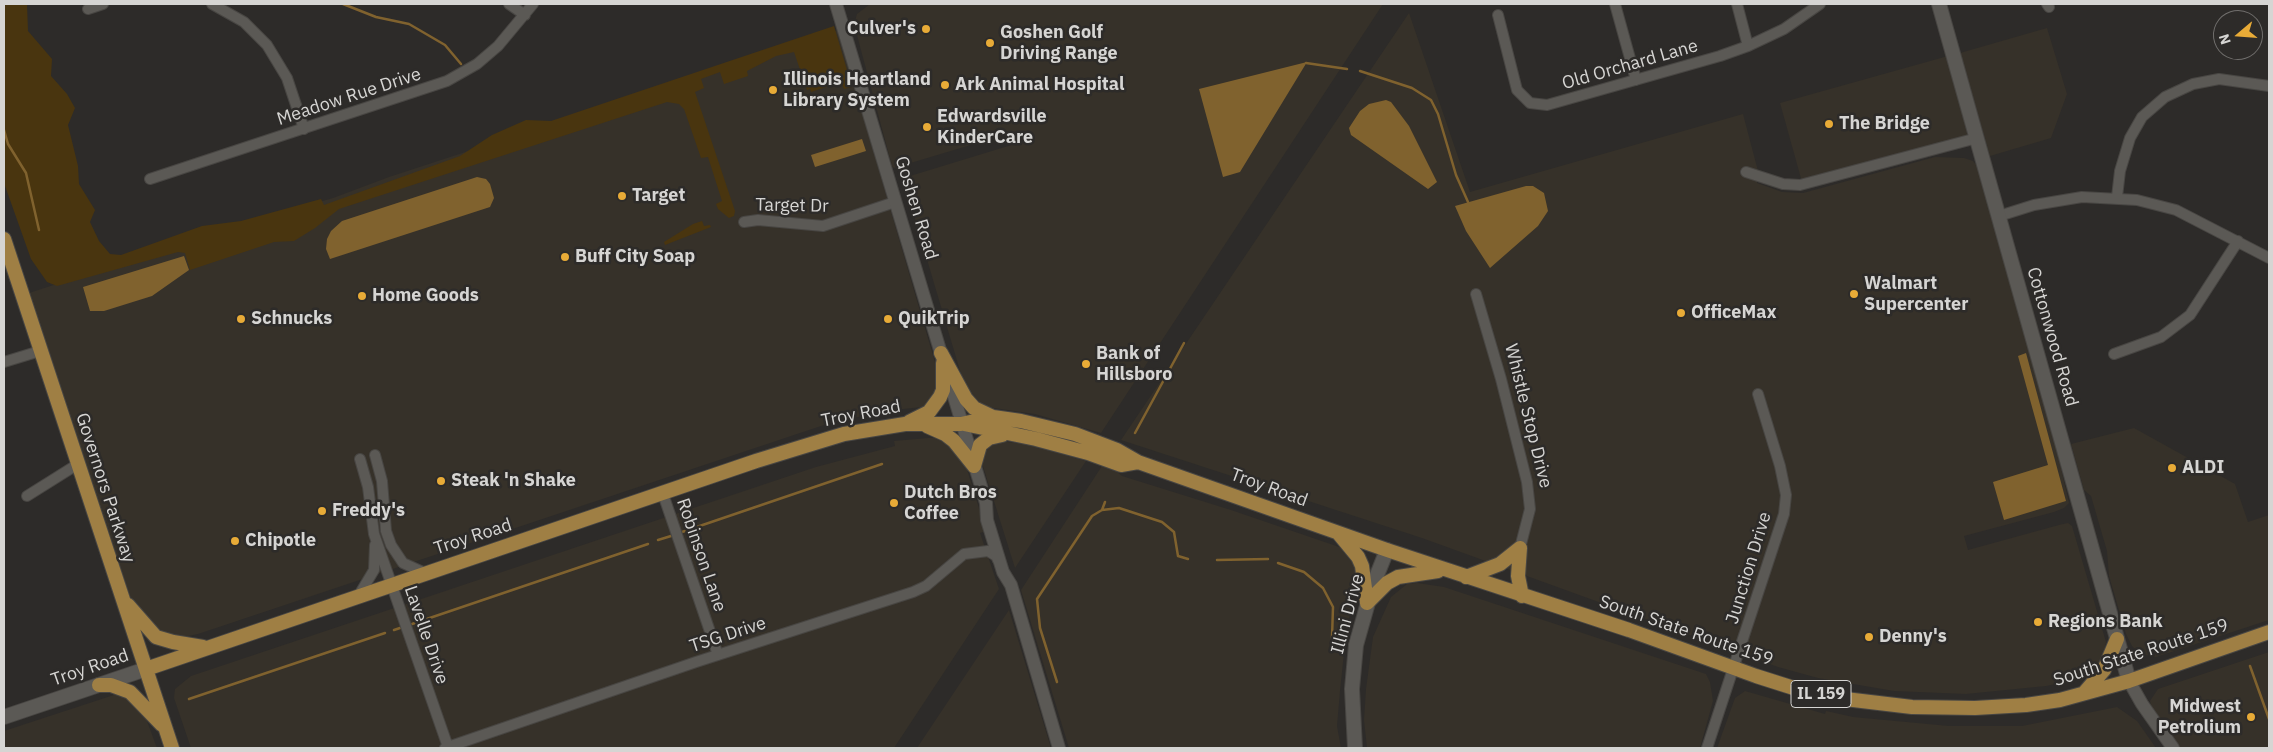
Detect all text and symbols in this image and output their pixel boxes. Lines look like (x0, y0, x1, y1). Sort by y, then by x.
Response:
north arrow (2213, 10, 2263, 60)
place label: Culver's (847, 18, 916, 40)
place label: Goshen Golf Driving Range (1000, 22, 1118, 64)
marker: Culver's (920, 23, 932, 35)
text: N (2215, 32, 2235, 47)
street label: Old Orchard Lane (1560, 35, 1700, 95)
marker: Goshen Golf Driving Range (984, 37, 996, 49)
street label: Meadow Rue Drive (274, 64, 424, 130)
place label: Illinois Heartland Library System (783, 69, 931, 112)
place label: Ark Animal Hospital (955, 74, 1124, 96)
marker: Ark Animal Hospital (939, 79, 951, 91)
marker: Illinois Heartland Library System (767, 84, 779, 96)
place label: Edwardsville KinderCare (937, 106, 1047, 148)
place label: The Bridge (1839, 113, 1930, 135)
marker: The Bridge (1823, 118, 1835, 130)
marker: Edwardsville KinderCare (921, 121, 933, 133)
street label: Goshen Road (890, 154, 942, 262)
place label: Target (632, 185, 685, 207)
marker: Target (616, 190, 628, 202)
street label: Target Dr (755, 195, 829, 217)
place label: Buff City Soap (575, 246, 695, 268)
marker: Buff City Soap (559, 251, 571, 263)
street label: Cottonwood Road (2022, 265, 2082, 409)
place label: Walmart Supercenter (1864, 273, 1968, 316)
place label: Home Goods (372, 285, 479, 307)
marker: Walmart Supercenter (1848, 288, 1860, 300)
marker: Home Goods (356, 290, 368, 302)
place label: OfficeMax (1691, 302, 1776, 324)
marker: OfficeMax (1675, 307, 1687, 319)
place label: Schnucks (251, 308, 332, 330)
place label: QuikTrip (898, 308, 970, 330)
marker: Schnucks (235, 313, 247, 325)
marker: QuikTrip (882, 313, 894, 325)
street label: Whistle Stop Drive (1500, 342, 1556, 490)
place label: Bank of Hillsboro (1096, 343, 1172, 386)
marker: Bank of Hillsboro (1080, 358, 1092, 370)
street label: Troy Road (819, 396, 903, 432)
street label: Governors Parkway (71, 410, 139, 566)
place label: ALDI (2182, 457, 2224, 479)
marker: ALDI (2166, 462, 2178, 474)
street label: Troy Road (1227, 464, 1311, 512)
place label: Steak 'n Shake (451, 470, 576, 492)
marker: Steak 'n Shake (435, 475, 447, 487)
place label: Dutch Bros Coffee (904, 482, 997, 524)
street label: Robinson Lane (671, 495, 731, 615)
marker: Dutch Bros Coffee (888, 497, 900, 509)
place label: Freddy's (332, 500, 405, 522)
marker: Freddy's (316, 505, 328, 517)
street label: Junction Drive (1722, 509, 1776, 627)
street label: Troy Road (431, 514, 515, 560)
place label: Chipotle (245, 530, 316, 552)
marker: Chipotle (229, 535, 241, 547)
street label: Illini Drive (1327, 572, 1369, 656)
street label: Lavelle Drive (399, 583, 453, 687)
street label: South State Route 159 (1596, 591, 1776, 671)
place label: Regions Bank (2048, 611, 2163, 633)
street label: TSG Drive (687, 613, 769, 657)
street label: South State Route 159 (2051, 615, 2231, 691)
marker: Regions Bank (2032, 616, 2044, 628)
place label: Denny's (1879, 626, 1947, 648)
marker: Denny's (1863, 631, 1875, 643)
street label: Troy Road (48, 645, 132, 691)
road number: IL 159 (1791, 681, 1851, 708)
place label: Midwest Petrolium (2158, 696, 2241, 739)
marker: Midwest Petrolium (2245, 711, 2257, 723)

